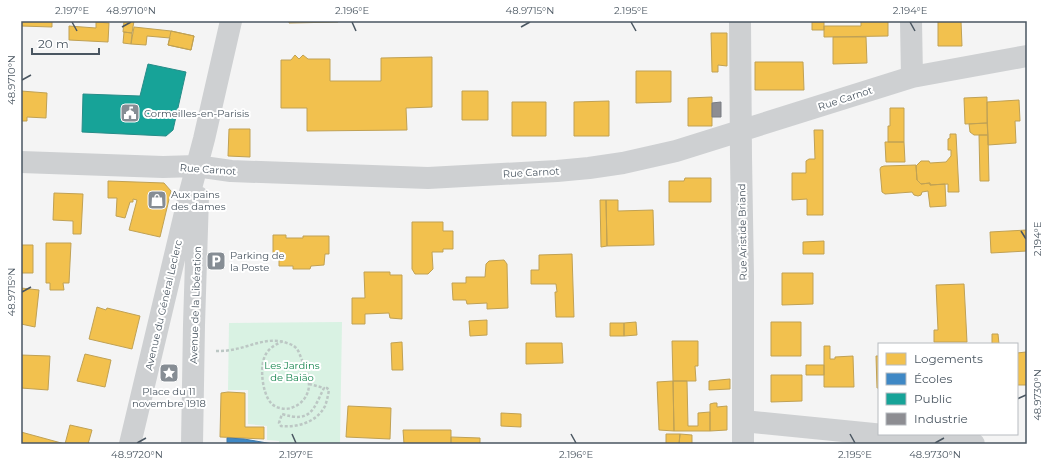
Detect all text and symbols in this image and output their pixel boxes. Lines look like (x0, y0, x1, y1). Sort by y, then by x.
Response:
text: 2.197°E (55, 4, 89, 17)
text: 48.9710°N (106, 4, 156, 17)
text: 2.196°E (335, 4, 369, 17)
text: 48.9715°N (506, 4, 554, 17)
text: 2.195°E (614, 4, 648, 17)
text: 2.194°E (893, 4, 928, 17)
scale bar (32, 30, 99, 56)
text: 20 m (38, 36, 69, 51)
text: 48.9710°N (5, 55, 18, 105)
street label: Rue Carnot (816, 84, 874, 113)
public building icon: Cormeilles-en-Parisis (119, 102, 141, 124)
place label: Cormeilles-en-Parisis (144, 107, 249, 120)
street label: Rue Carnot (179, 161, 237, 178)
street label: Rue Carnot (502, 165, 560, 180)
street label: Rue Aristide Briand (735, 183, 750, 281)
place label: Aux pains des dames (171, 188, 226, 213)
shop icon: Aux pains des dames (146, 189, 168, 211)
text: 2.194°E (1031, 221, 1044, 256)
street label: Avenue du Général Leclerc (142, 238, 185, 372)
street label: Avenue de la Libération (187, 246, 204, 364)
place label: Parking de la Poste (230, 249, 285, 274)
parking icon: Parking de la Poste (205, 250, 227, 272)
text: 48.9715°N (5, 268, 18, 316)
legend (878, 343, 1018, 435)
text: Logements (914, 351, 983, 366)
park label: Les Jardins de Baião (264, 359, 320, 384)
place icon: Place du 11 novembre 1918 (158, 362, 180, 384)
text: 48.9730°N (1031, 369, 1044, 421)
text: Écoles (914, 371, 953, 386)
place label: Place du 11 novembre 1918 (132, 385, 206, 410)
text: Public (914, 391, 952, 406)
text: Industrie (914, 411, 968, 426)
text: 48.9720°N (111, 448, 163, 461)
text: 2.197°E (279, 448, 313, 461)
text: 2.196°E (559, 448, 593, 461)
text: 2.195°E (838, 448, 872, 461)
text: 48.9730°N (909, 448, 961, 461)

